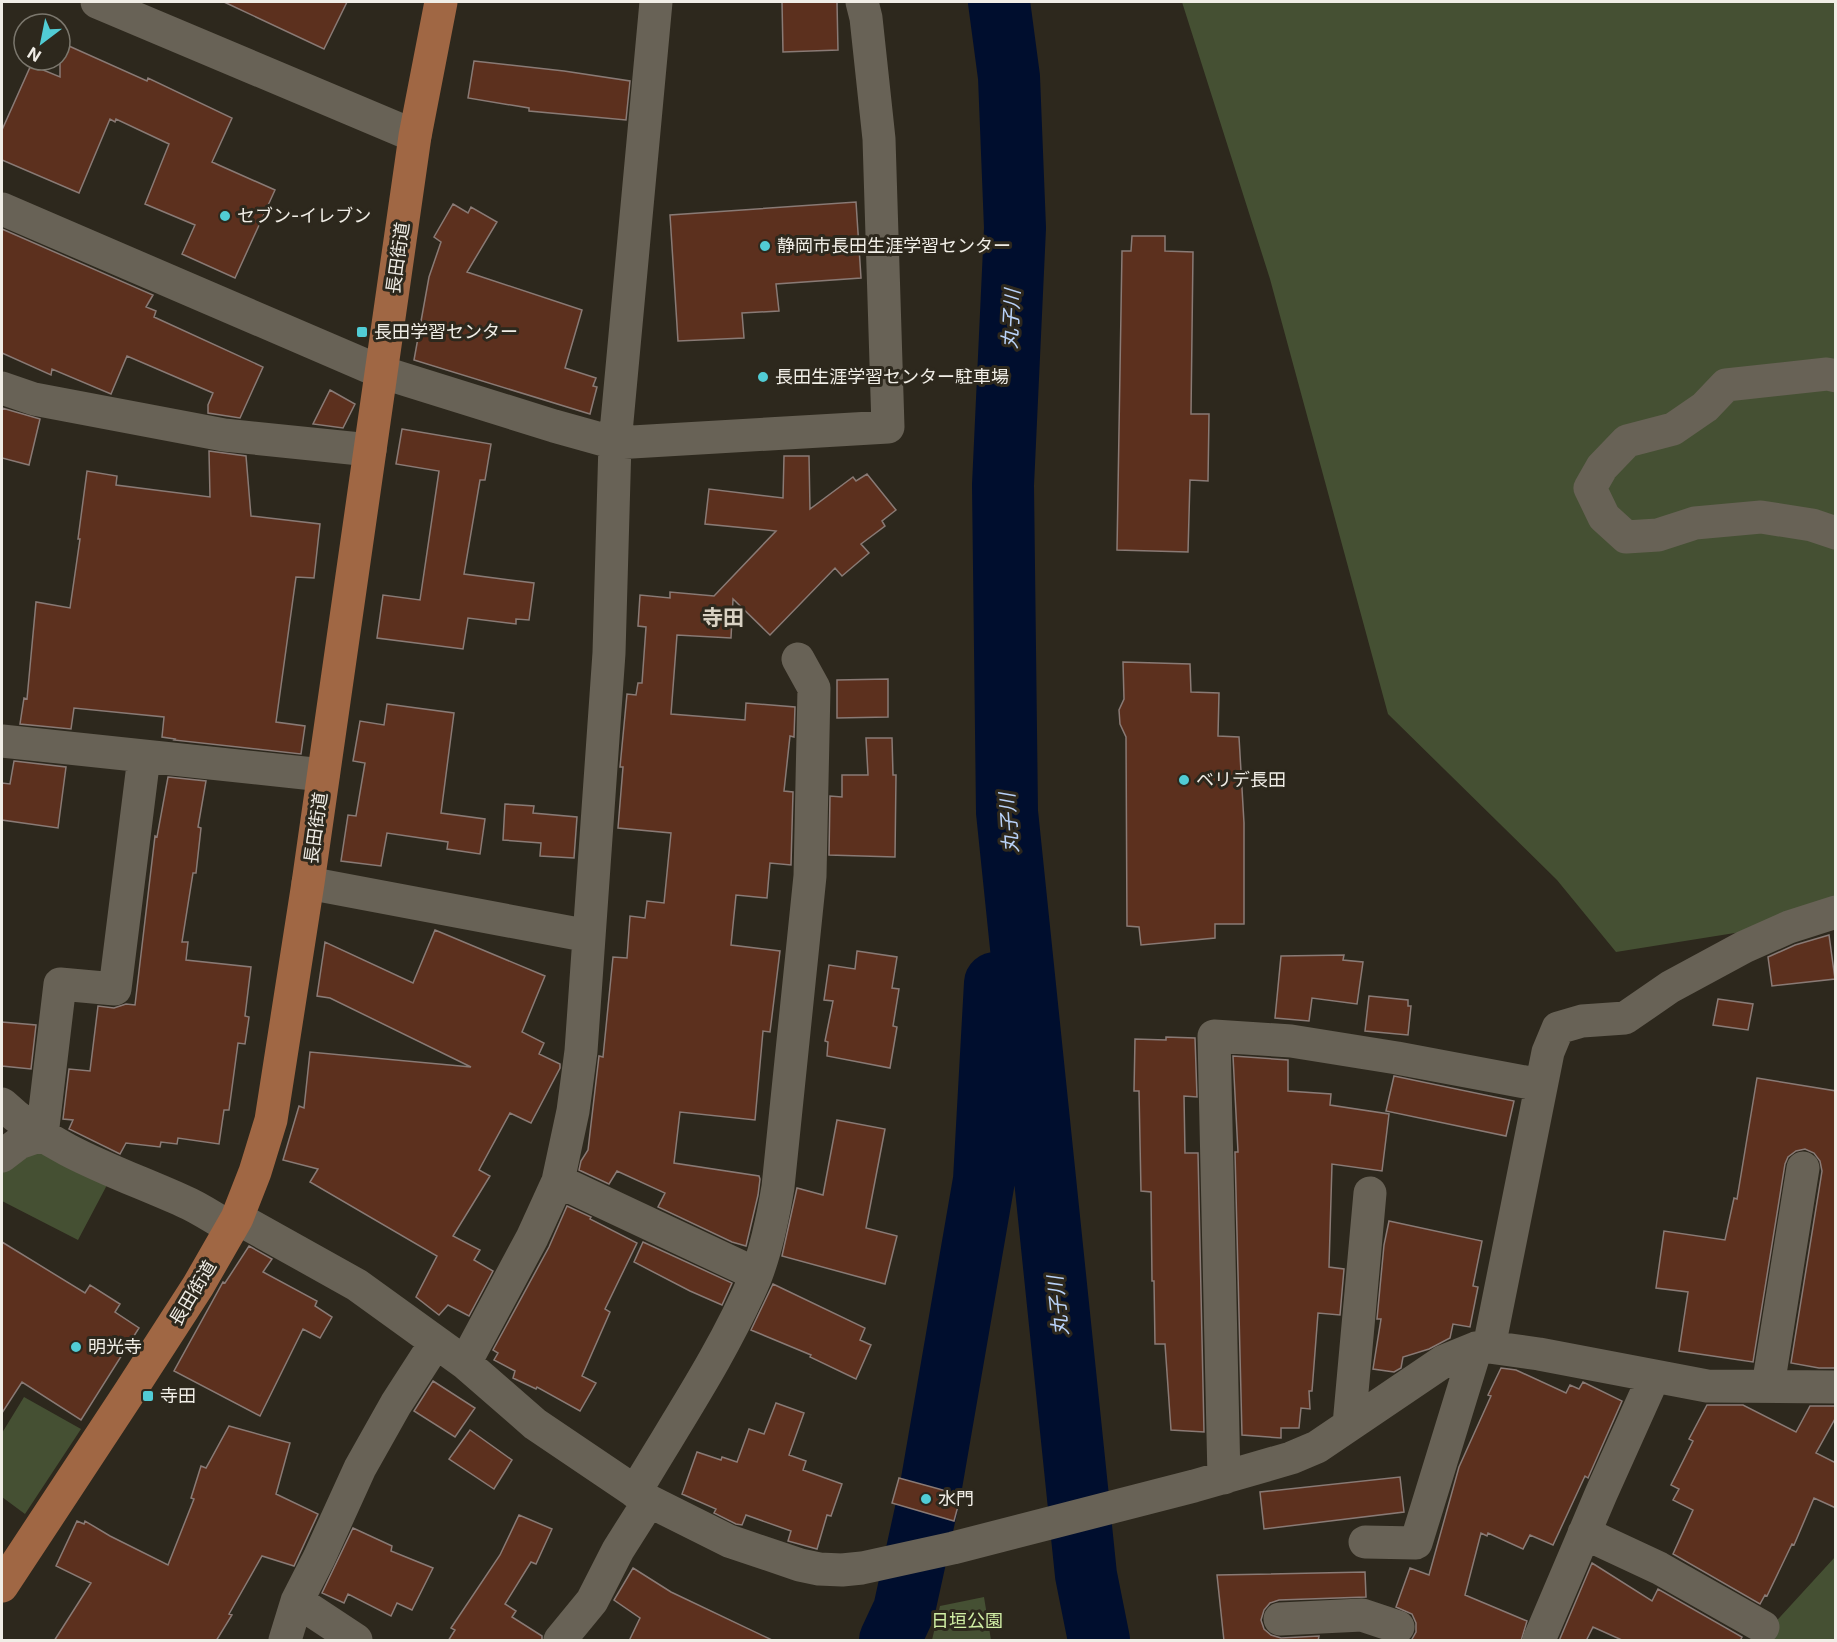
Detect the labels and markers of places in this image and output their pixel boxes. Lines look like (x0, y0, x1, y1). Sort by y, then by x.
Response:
place label: セブン-イレブン (237, 205, 371, 226)
marker: セブン-イレブン (218, 209, 232, 223)
place label: 静岡市長田生涯学習センター (777, 235, 1011, 256)
marker: 静岡市長田生涯学習センター (758, 239, 772, 253)
place label: 長田学習センター (374, 321, 518, 342)
marker: 長田学習センター (355, 325, 369, 339)
place label: 長田生涯学習センター駐車場 (775, 366, 1009, 387)
marker: 長田生涯学習センター駐車場 (756, 370, 770, 384)
place label: ベリデ長田 (1196, 769, 1286, 790)
marker: ベリデ長田 (1177, 773, 1191, 787)
place label: 明光寺 (88, 1336, 142, 1357)
marker: 明光寺 (69, 1340, 83, 1354)
place label: 寺田 (160, 1385, 196, 1406)
marker: 寺田 (141, 1389, 155, 1403)
place label: 水門 (938, 1488, 974, 1509)
marker: 水門 (919, 1492, 933, 1506)

